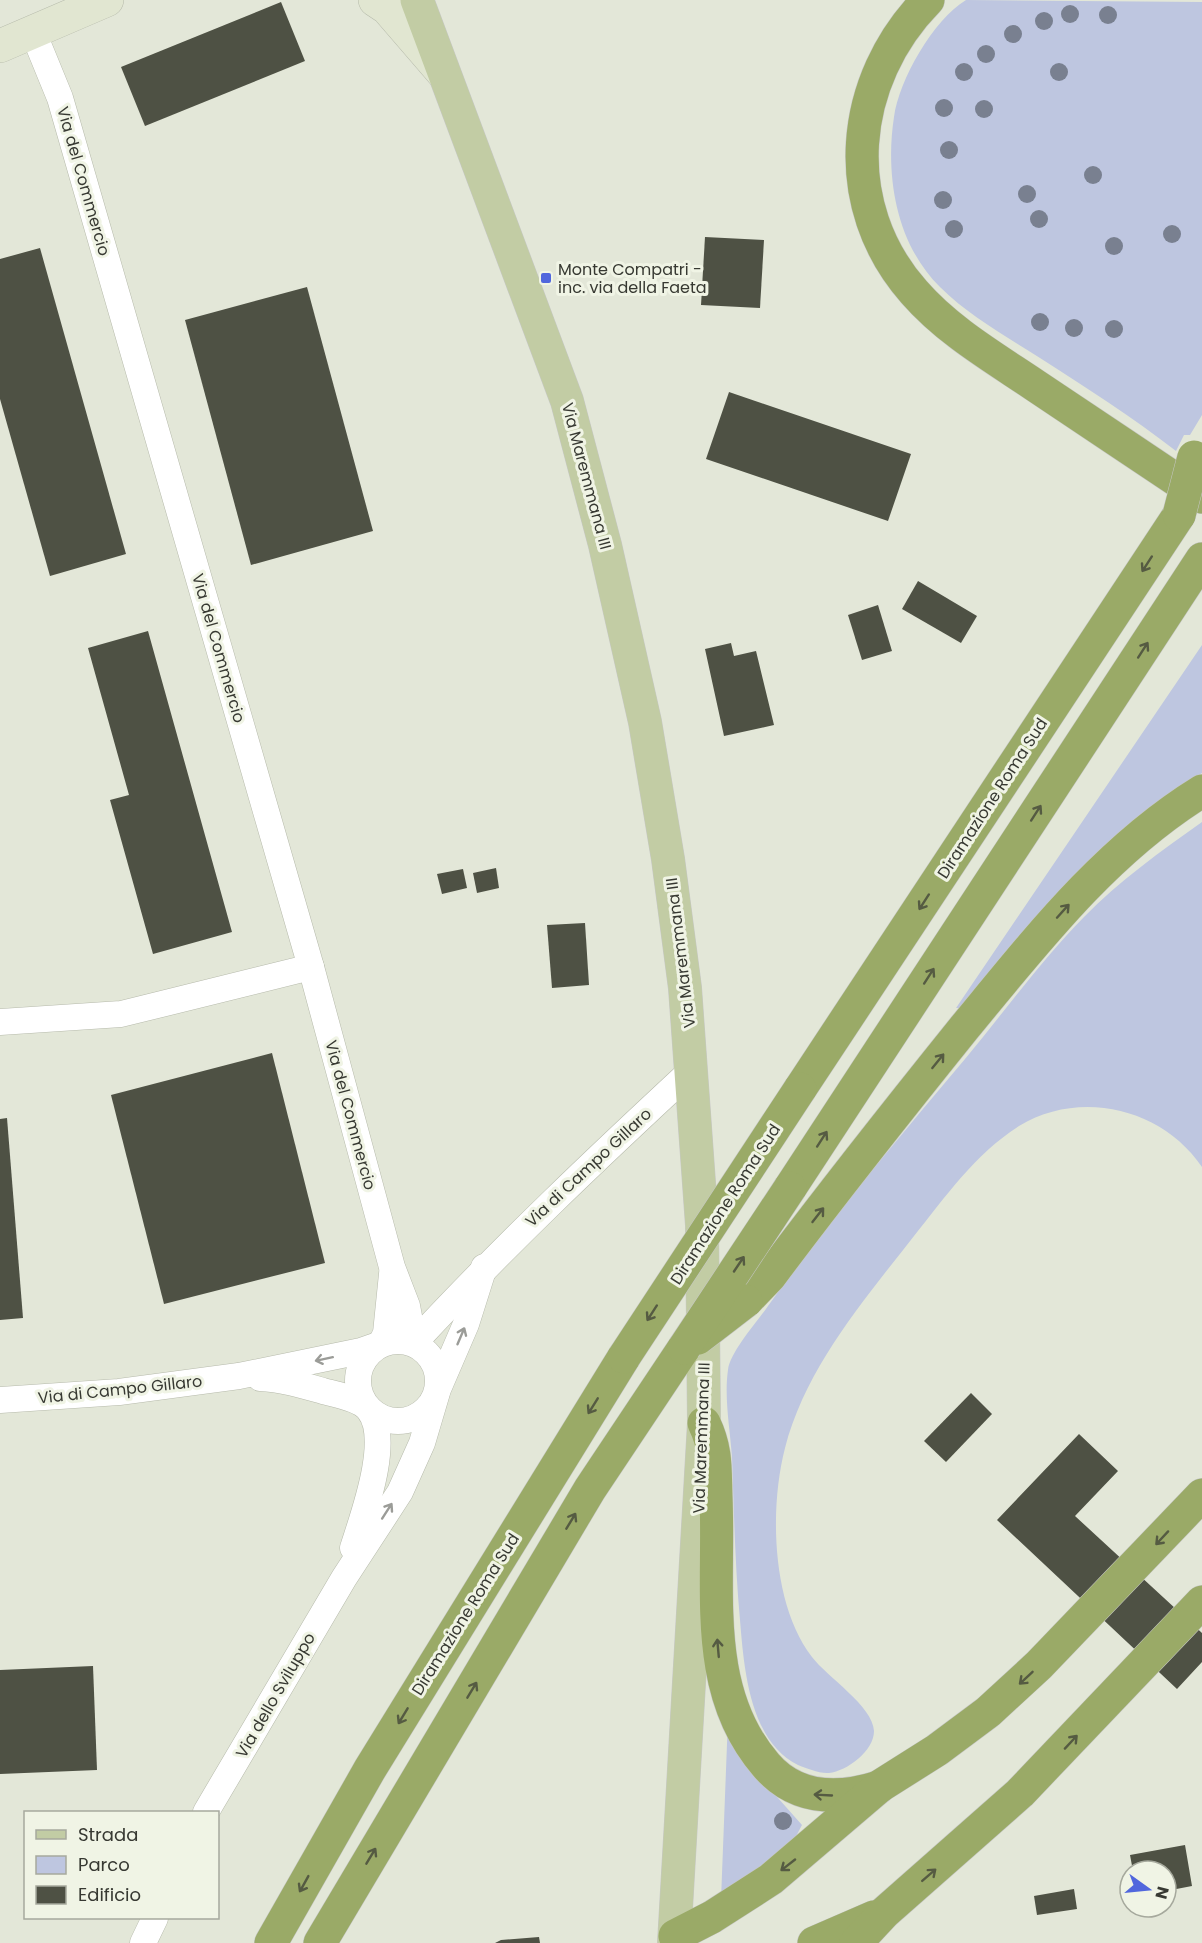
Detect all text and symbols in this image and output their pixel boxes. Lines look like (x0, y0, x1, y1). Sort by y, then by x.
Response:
street label: Via del Commercio (51, 104, 116, 258)
place label: Monte Compatri - inc. via della Faeta (558, 258, 707, 299)
marker: Monte Compatri - inc. via della Faeta (539, 271, 553, 285)
street label: Via Maremmana III (556, 400, 617, 552)
one-way arrow (1140, 555, 1152, 572)
street label: Via del Commercio (186, 571, 251, 725)
one-way arrow (1137, 642, 1149, 658)
street label: Diramazione Roma Sud (932, 714, 1053, 883)
one-way arrow (1030, 805, 1042, 821)
street label: Via Maremmana III (660, 876, 701, 1029)
one-way arrow (917, 893, 929, 910)
one-way arrow (1056, 904, 1070, 919)
one-way arrow (923, 968, 935, 984)
street label: Via del Commercio (319, 1038, 382, 1193)
one-way arrow (931, 1053, 944, 1069)
street label: Via di Campo Gillaro (520, 1103, 657, 1232)
street label: Diramazione Roma Sud (665, 1120, 786, 1289)
one-way arrow (816, 1131, 828, 1147)
one-way arrow (811, 1207, 824, 1223)
one-way arrow (733, 1256, 745, 1272)
one-way arrow (646, 1304, 658, 1321)
one-way arrow (456, 1327, 467, 1345)
one-way arrow (315, 1354, 334, 1365)
street label: Via Maremmana III (687, 1362, 716, 1514)
street label: Via di Campo Gillaro (37, 1369, 203, 1410)
one-way arrow (586, 1397, 598, 1414)
one-way arrow (381, 1503, 393, 1520)
one-way arrow (565, 1513, 577, 1530)
street label: Diramazione Roma Sud (406, 1529, 525, 1700)
one-way arrow (1155, 1530, 1169, 1545)
street label: Via dello Sviluppo (230, 1628, 321, 1762)
one-way arrow (712, 1639, 723, 1659)
one-way arrow (1019, 1671, 1034, 1685)
one-way arrow (467, 1682, 479, 1699)
one-way arrow (396, 1707, 409, 1724)
one-way arrow (1064, 1734, 1078, 1749)
one-way arrow (814, 1789, 834, 1800)
legend (24, 1811, 219, 1919)
text: Strada (78, 1822, 138, 1847)
one-way arrow (366, 1848, 378, 1865)
text: Parco (78, 1852, 130, 1877)
one-way arrow (781, 1859, 797, 1872)
north arrow (1118, 1859, 1178, 1919)
one-way arrow (921, 1868, 936, 1882)
one-way arrow (298, 1874, 309, 1892)
text: Edificio (78, 1882, 141, 1907)
text: N (1149, 1884, 1175, 1902)

